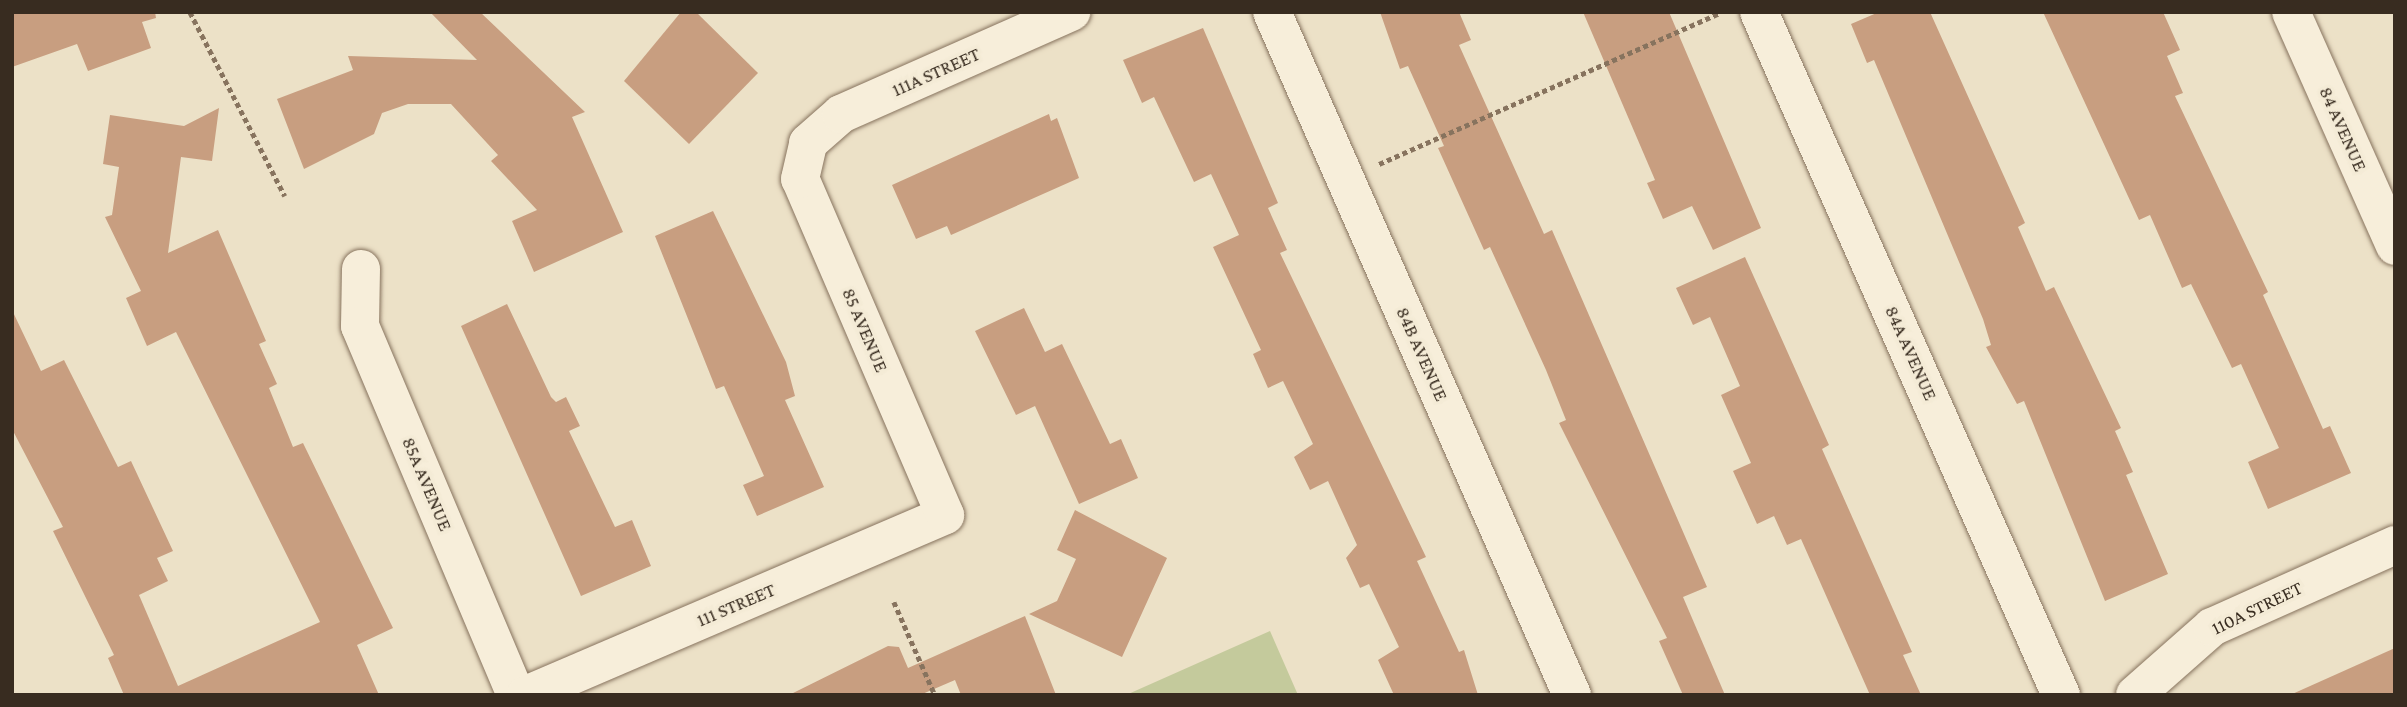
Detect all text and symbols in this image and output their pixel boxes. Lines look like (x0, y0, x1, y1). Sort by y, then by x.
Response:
street label: 111A STREET (888, 42, 984, 102)
street label: 84 AVENUE (2314, 83, 2372, 175)
street label: 85 AVENUE (837, 284, 893, 376)
street label: 84A AVENUE (1880, 302, 1942, 404)
street label: 84B AVENUE (1391, 303, 1453, 405)
street label: 85A AVENUE (397, 434, 457, 534)
street label: 110A STREET (2208, 576, 2306, 640)
street label: 111 STREET (693, 578, 779, 632)

